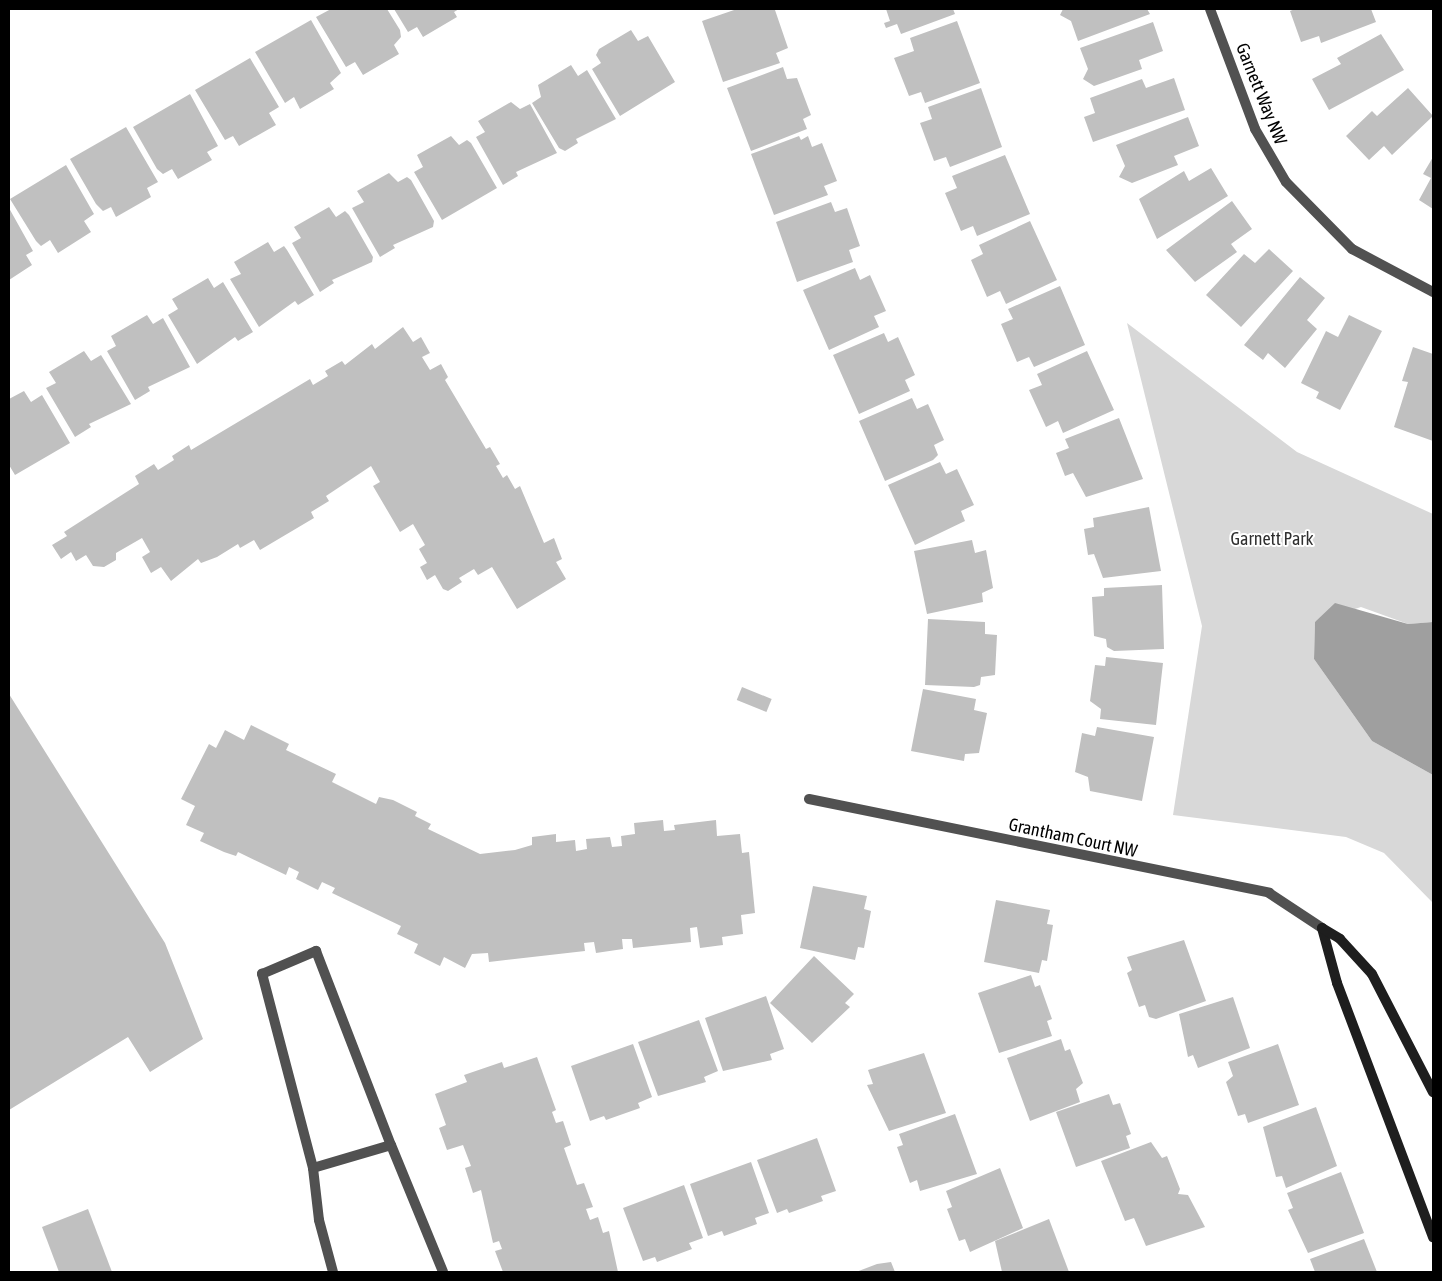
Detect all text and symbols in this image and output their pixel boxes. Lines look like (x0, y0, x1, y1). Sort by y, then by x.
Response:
street label: Garnett Way NW (1231, 40, 1291, 148)
park label: Garnett Park (1230, 528, 1314, 550)
street label: Grantham Court NW (1007, 814, 1139, 862)

